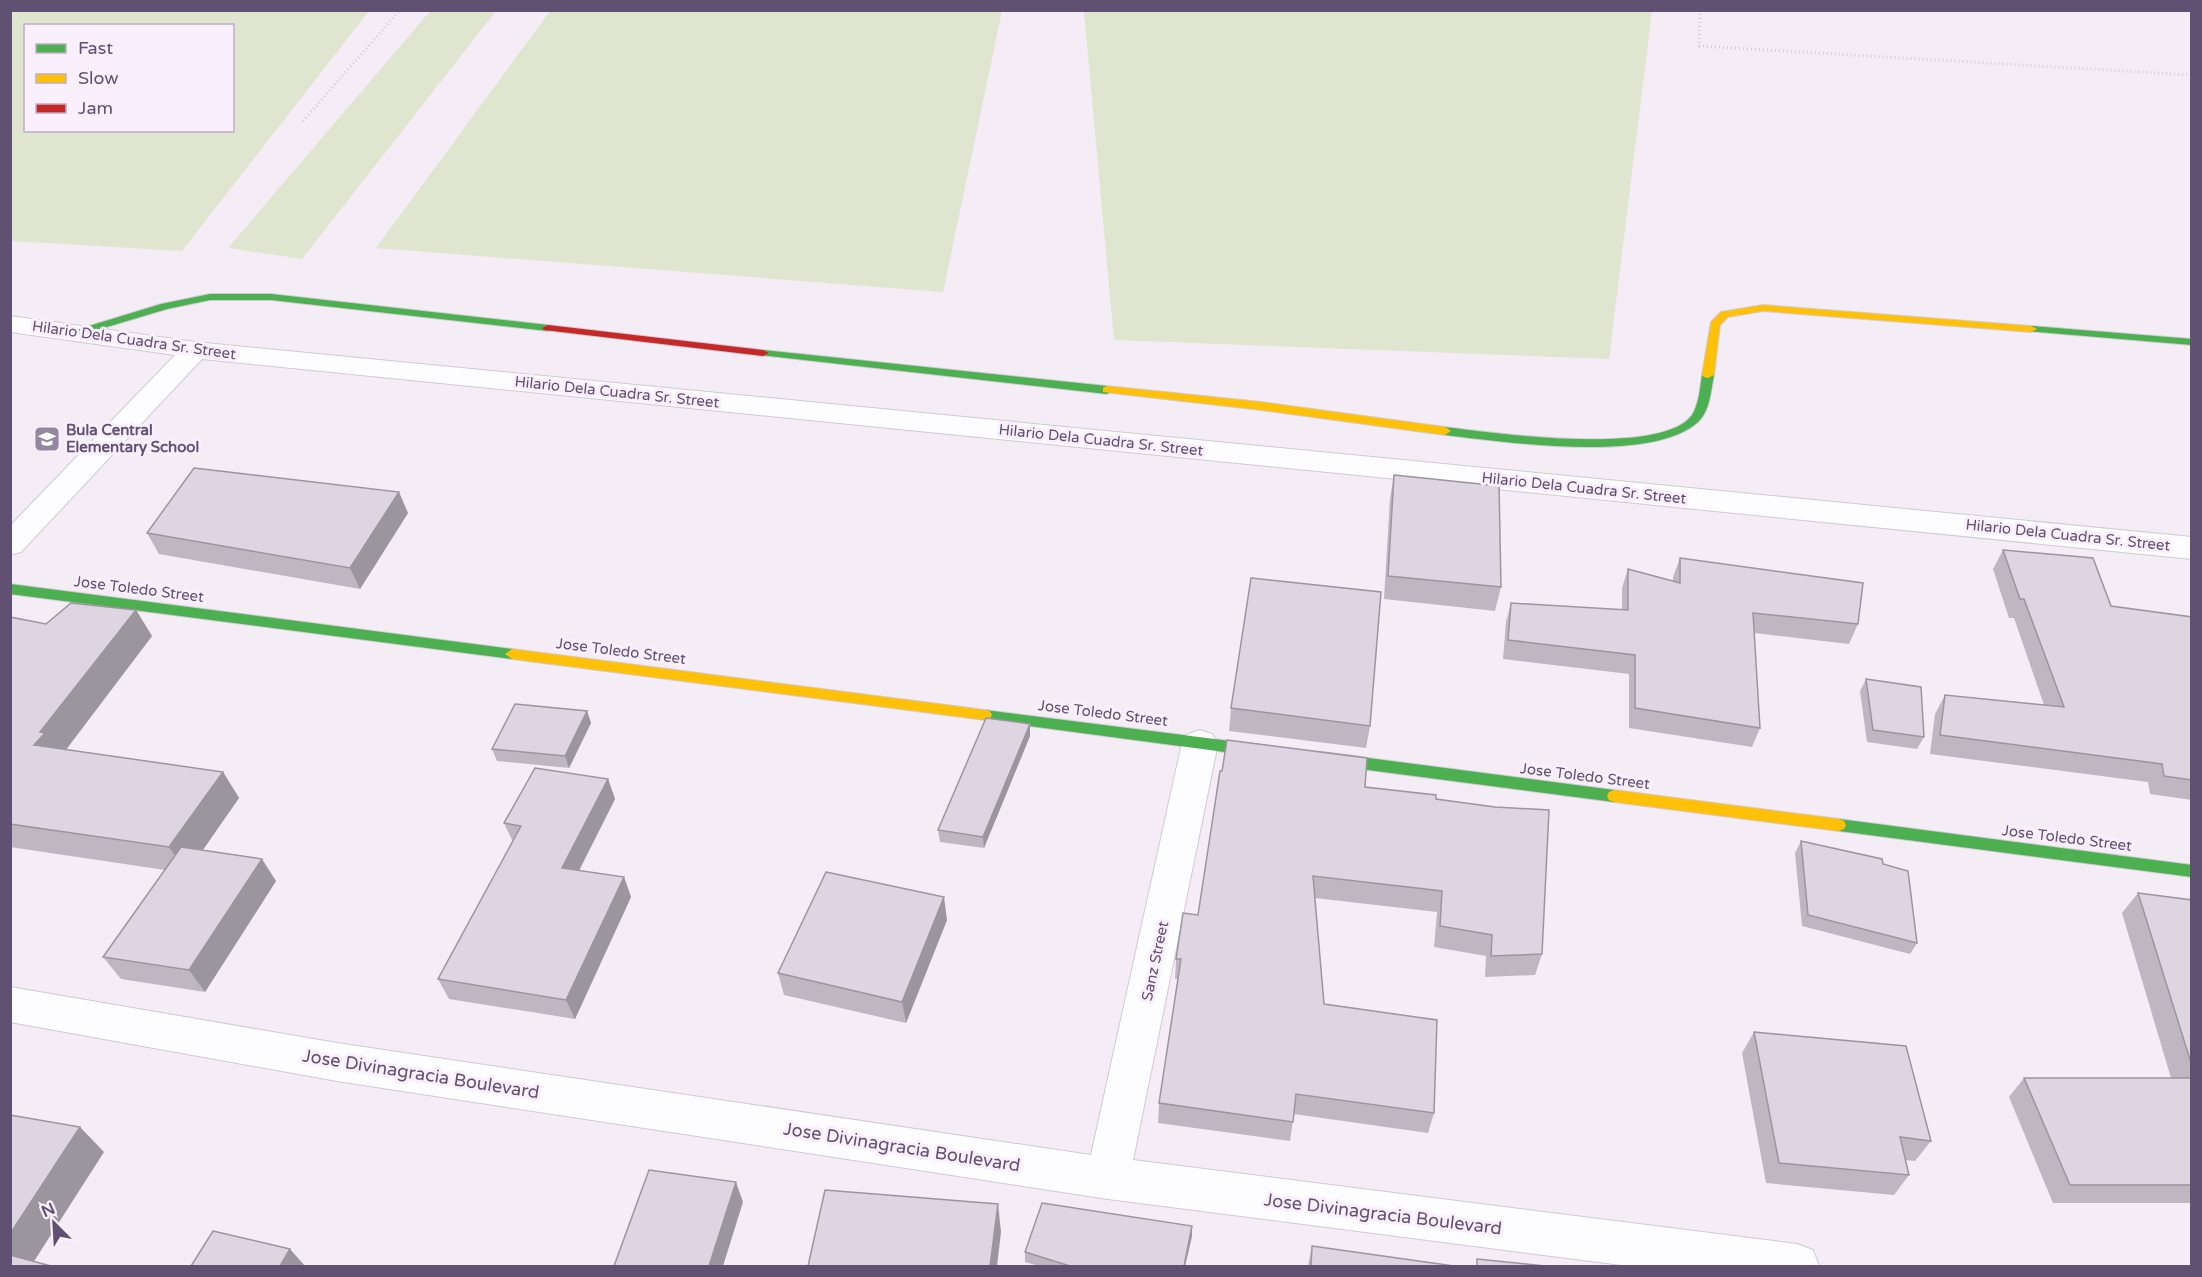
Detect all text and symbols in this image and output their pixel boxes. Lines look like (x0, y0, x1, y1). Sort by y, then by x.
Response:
legend (24, 24, 234, 132)
text: Fast (78, 37, 113, 59)
text: Slow (78, 67, 119, 89)
text: Jam (78, 97, 113, 119)
street label: Hilario Dela Cuadra Sr. Street (31, 317, 237, 363)
street label: Hilario Dela Cuadra Sr. Street (514, 372, 720, 412)
street label: Hilario Dela Cuadra Sr. Street (998, 420, 1204, 460)
place label: Bula Central Elementary School (66, 421, 199, 457)
school or university icon: Bula Central Elementary School (32, 424, 62, 454)
street label: Hilario Dela Cuadra Sr. Street (1481, 468, 1687, 508)
street label: Hilario Dela Cuadra Sr. Street (1965, 515, 2171, 555)
street label: Jose Toledo Street (73, 572, 205, 606)
street label: Jose Toledo Street (555, 634, 687, 668)
street label: Jose Toledo Street (1037, 696, 1169, 730)
street label: Jose Toledo Street (1519, 759, 1651, 793)
street label: Jose Toledo Street (2001, 821, 2133, 855)
street label: Sanz Street (1138, 919, 1172, 1003)
street label: Jose Divinagracia Boulevard (301, 1044, 541, 1104)
street label: Jose Divinagracia Boulevard (782, 1117, 1022, 1177)
street label: Jose Divinagracia Boulevard (1263, 1188, 1503, 1240)
north arrow (24, 1193, 84, 1253)
text: N (38, 1198, 58, 1222)

